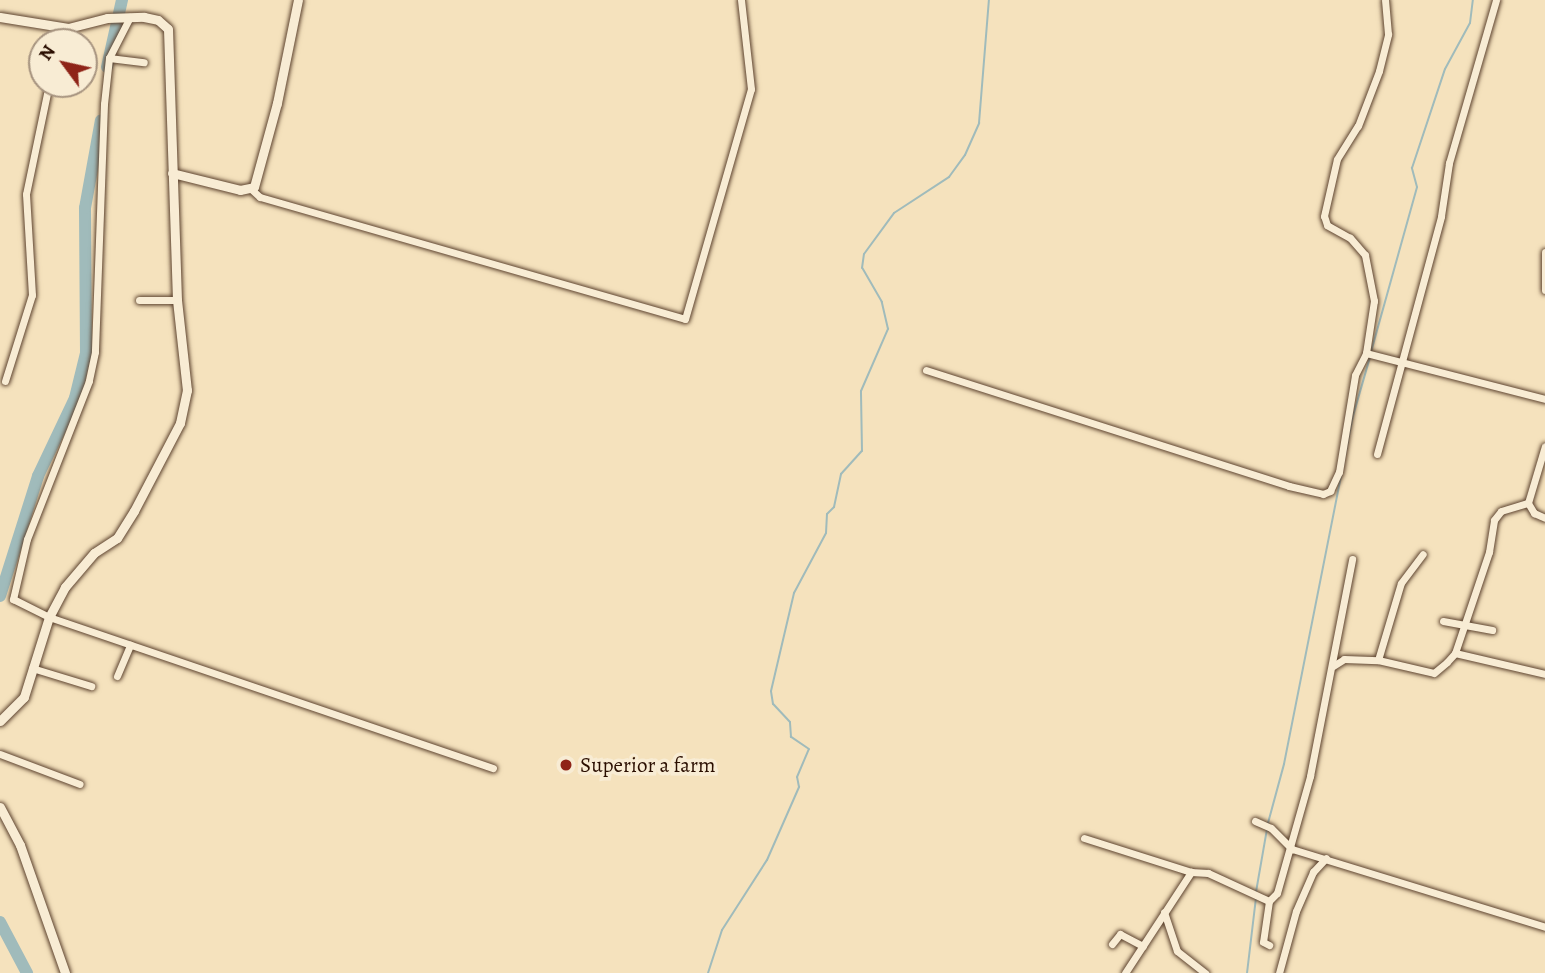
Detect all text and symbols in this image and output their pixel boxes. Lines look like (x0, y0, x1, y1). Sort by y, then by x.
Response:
north arrow (28, 28, 98, 98)
text: N (32, 40, 62, 66)
place label: Superior a farm (580, 752, 716, 778)
marker: Superior a farm (558, 757, 574, 773)

